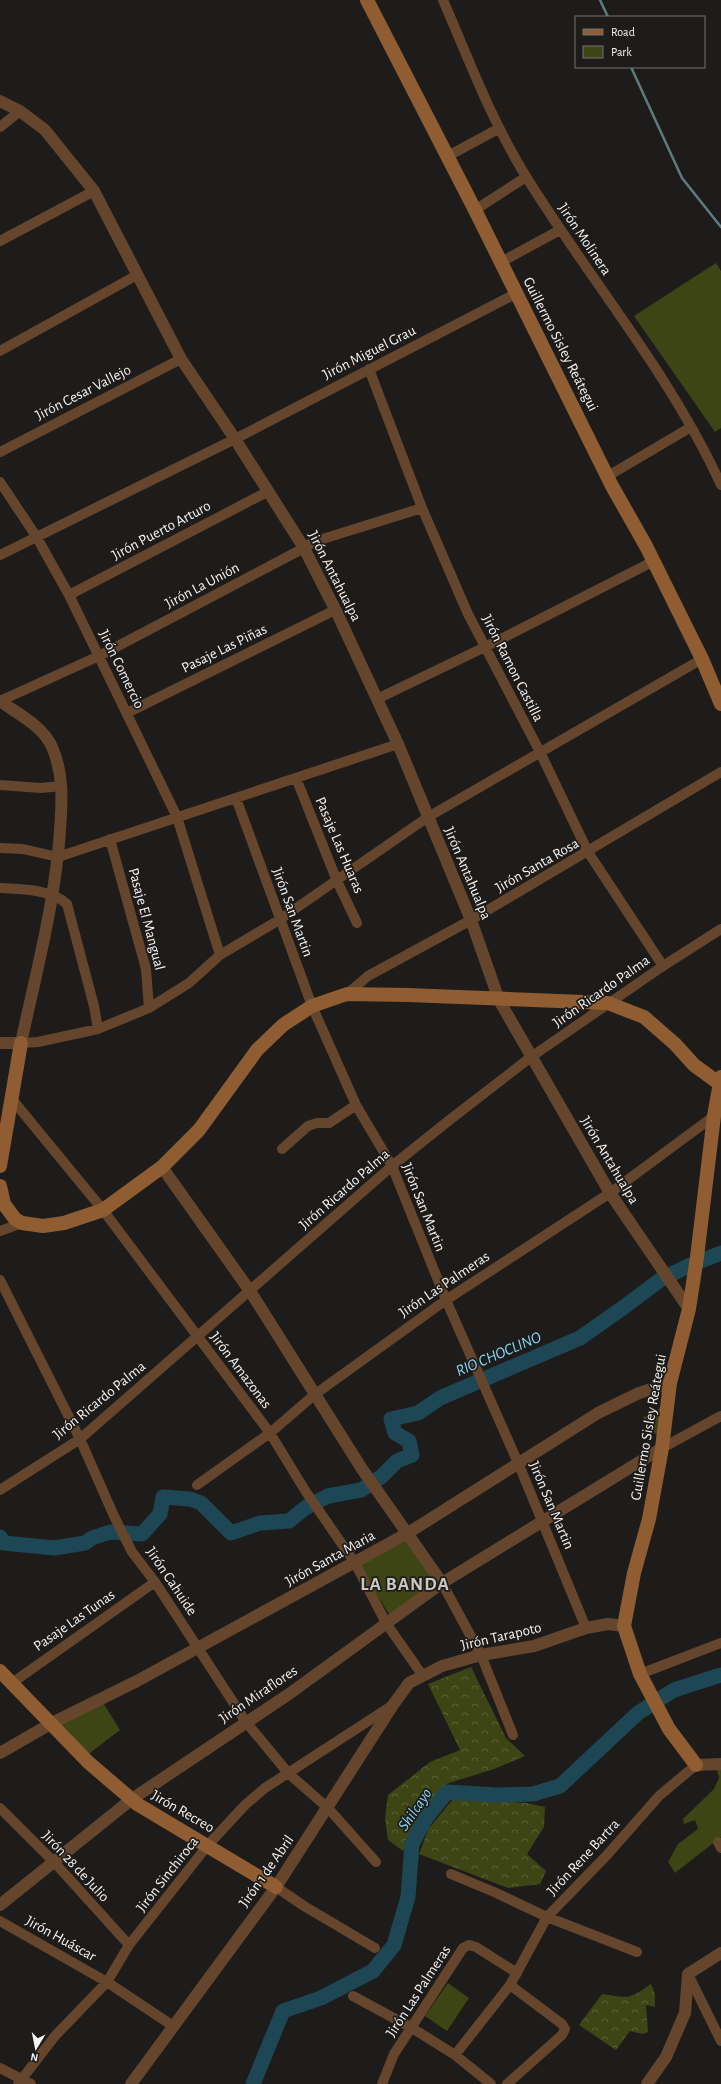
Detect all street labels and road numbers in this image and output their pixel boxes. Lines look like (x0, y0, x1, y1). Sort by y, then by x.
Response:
street label: Jirón Molinera (555, 201, 614, 278)
street label: Guillermo Sisley Reátegui (520, 275, 601, 414)
street label: Jirón Miguel Grau (320, 322, 418, 382)
street label: Jirón Cesar Vallejo (33, 362, 133, 423)
street label: Jirón Puerto Arturo (109, 498, 213, 563)
street label: Jirón Antahualpa (305, 529, 364, 624)
street label: Jirón La Unión (163, 560, 242, 611)
street label: Jirón Ramon Castilla (479, 612, 546, 724)
street label: Pasaje Las Piñas (179, 621, 269, 676)
street label: Jirón Comercio (96, 627, 147, 711)
street label: Pasaje Las Huaras (312, 795, 367, 896)
street label: Jirón Antahualpa (441, 825, 494, 922)
street label: Jirón Santa Rosa (493, 835, 582, 895)
street label: Pasaje El Mangual (126, 866, 167, 972)
street label: Jirón San Martin (269, 866, 316, 959)
street label: Jirón Ricardo Palma (550, 952, 652, 1030)
street label: Jirón Antahualpa (578, 1114, 642, 1207)
street label: Jirón Ricardo Palma (296, 1146, 392, 1233)
street label: Jirón San Martin (399, 1161, 448, 1253)
street label: Jirón Las Palmeras (396, 1249, 492, 1320)
street label: Jirón Amazonas (207, 1329, 274, 1411)
street label: Guillermo Sisley Reátegui (628, 1353, 669, 1501)
street label: Jirón Ricardo Palma (50, 1359, 149, 1442)
street label: Jirón San Martin (526, 1459, 577, 1551)
street label: Jirón Santa Maria (283, 1528, 378, 1589)
street label: Jirón Cahuide (143, 1544, 200, 1618)
street label: Pasaje Las Tunas (31, 1587, 118, 1654)
street label: Jirón Tarapoto (459, 1620, 543, 1653)
street label: Jirón Miraflores (217, 1663, 300, 1726)
street label: Jirón Recreo (149, 1787, 217, 1835)
street label: Jirón Rene Bartra (544, 1816, 622, 1898)
street label: Jirón 28 de Julio (39, 1828, 112, 1905)
street label: Jirón 1 de Abril (236, 1833, 297, 1910)
street label: Jirón Sinchiroca (133, 1834, 201, 1915)
street label: Jirón Huáscar (23, 1913, 99, 1964)
street label: Jirón Las Palmeras (383, 1943, 454, 2040)

